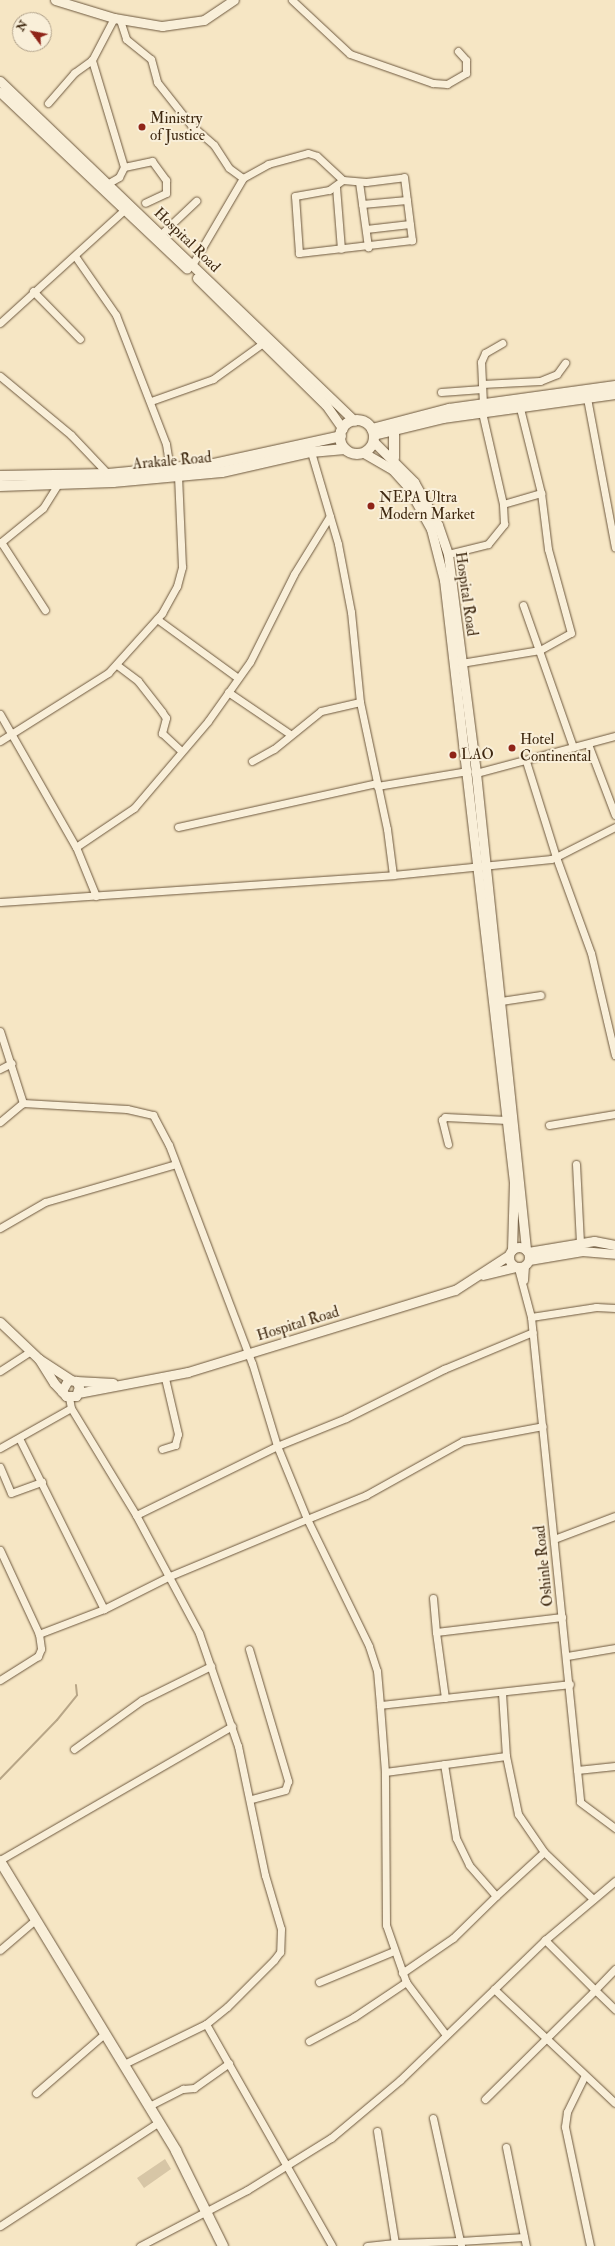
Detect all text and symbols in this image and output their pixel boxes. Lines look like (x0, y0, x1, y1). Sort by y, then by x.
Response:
north arrow (12, 12, 52, 52)
text: N (14, 18, 30, 34)
place label: Ministry of Justice (150, 109, 205, 144)
marker: Ministry of Justice (137, 122, 147, 132)
street label: Hospital Road (150, 204, 224, 276)
street label: Arakale Road (132, 449, 212, 473)
place label: NEPA Ultra Modern Market (379, 488, 475, 523)
marker: NEPA Ultra Modern Market (366, 501, 376, 511)
street label: Hospital Road (451, 551, 481, 637)
place label: Hotel Continental (520, 730, 591, 765)
marker: Hotel Continental (507, 743, 517, 753)
place label: LAO (461, 746, 494, 764)
marker: LAO (448, 750, 458, 760)
street label: Hospital Road (255, 1303, 341, 1345)
street label: Oshinle Road (531, 1525, 557, 1607)

